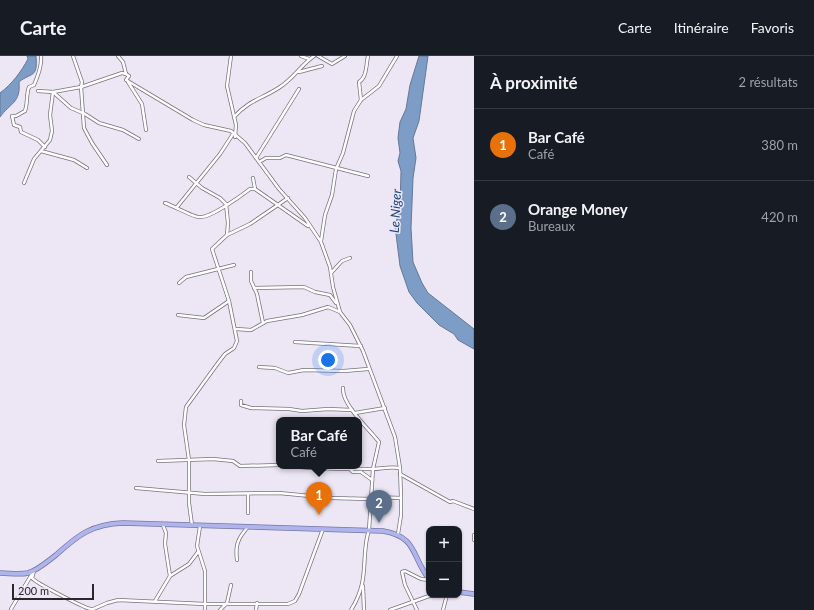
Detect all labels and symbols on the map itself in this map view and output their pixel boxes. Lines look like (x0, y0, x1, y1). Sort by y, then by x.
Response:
water label: Le Niger (386, 188, 404, 233)
your location (318, 350, 338, 370)
pin: 1 (306, 482, 332, 515)
pin: 2 (366, 490, 392, 523)
scale bar (12, 582, 94, 601)

